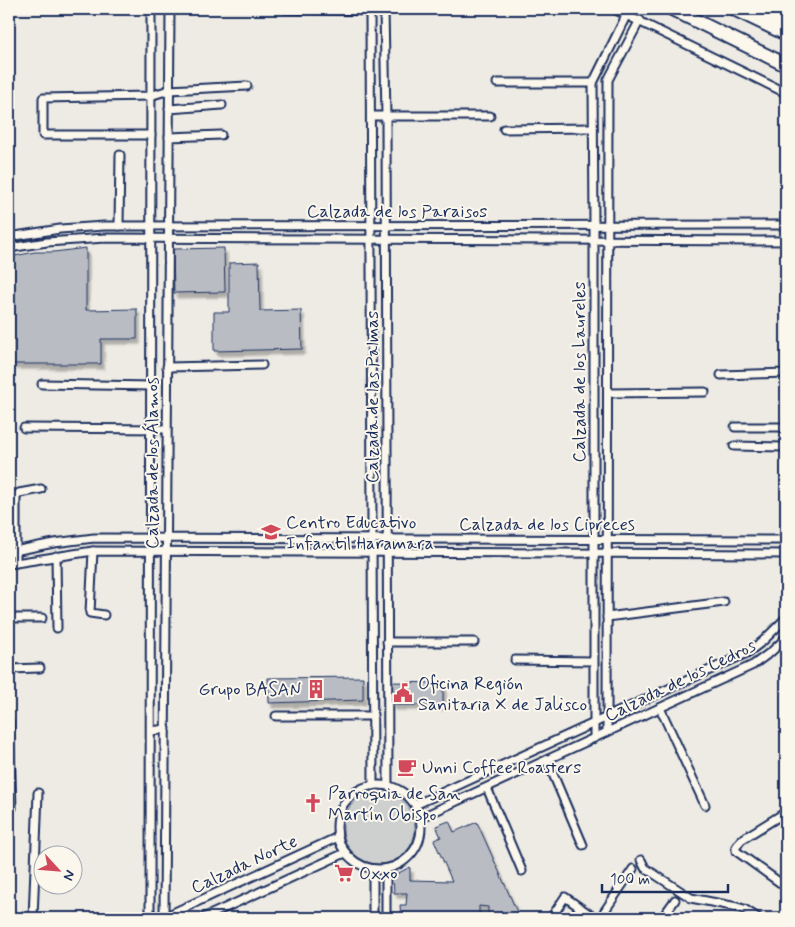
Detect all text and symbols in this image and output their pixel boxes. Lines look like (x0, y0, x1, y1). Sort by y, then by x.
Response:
street label: Calzada de los Paraisos (307, 200, 487, 224)
street label: Calzada de los Laureles (568, 281, 592, 463)
street label: Calzada de las Palmas (361, 311, 385, 483)
street label: Calzada de los Álamos (141, 377, 165, 549)
place label: Centro Educativo Infantil Haramara (286, 511, 434, 556)
street label: Calzada de los Cipreces (459, 513, 635, 537)
school or university icon: Centro Educativo Infantil Haramara (260, 521, 282, 543)
street label: Calzada de los Cedros (601, 634, 760, 728)
place label: Oficina Región Sanitaria X de Jalisco (418, 672, 587, 717)
place label: Grupo BASAN (199, 678, 301, 702)
building icon: Grupo BASAN (305, 678, 327, 700)
public building icon: Oficina Región Sanitaria X de Jalisco (392, 682, 414, 704)
cafe icon: Unni Coffee Roasters (396, 756, 418, 778)
place label: Unni Coffee Roasters (422, 756, 581, 780)
place label: Parroquia de San Martín Obispo (328, 782, 460, 827)
church icon: Parroquia de San Martín Obispo (302, 792, 324, 814)
street label: Calzada Norte (187, 830, 302, 900)
north arrow (32, 844, 82, 894)
supermarket icon: Oxxo (333, 862, 355, 884)
place label: Oxxo (359, 862, 397, 886)
scale bar (602, 862, 729, 894)
text: N (59, 867, 79, 883)
text: 100 m (610, 870, 650, 890)

